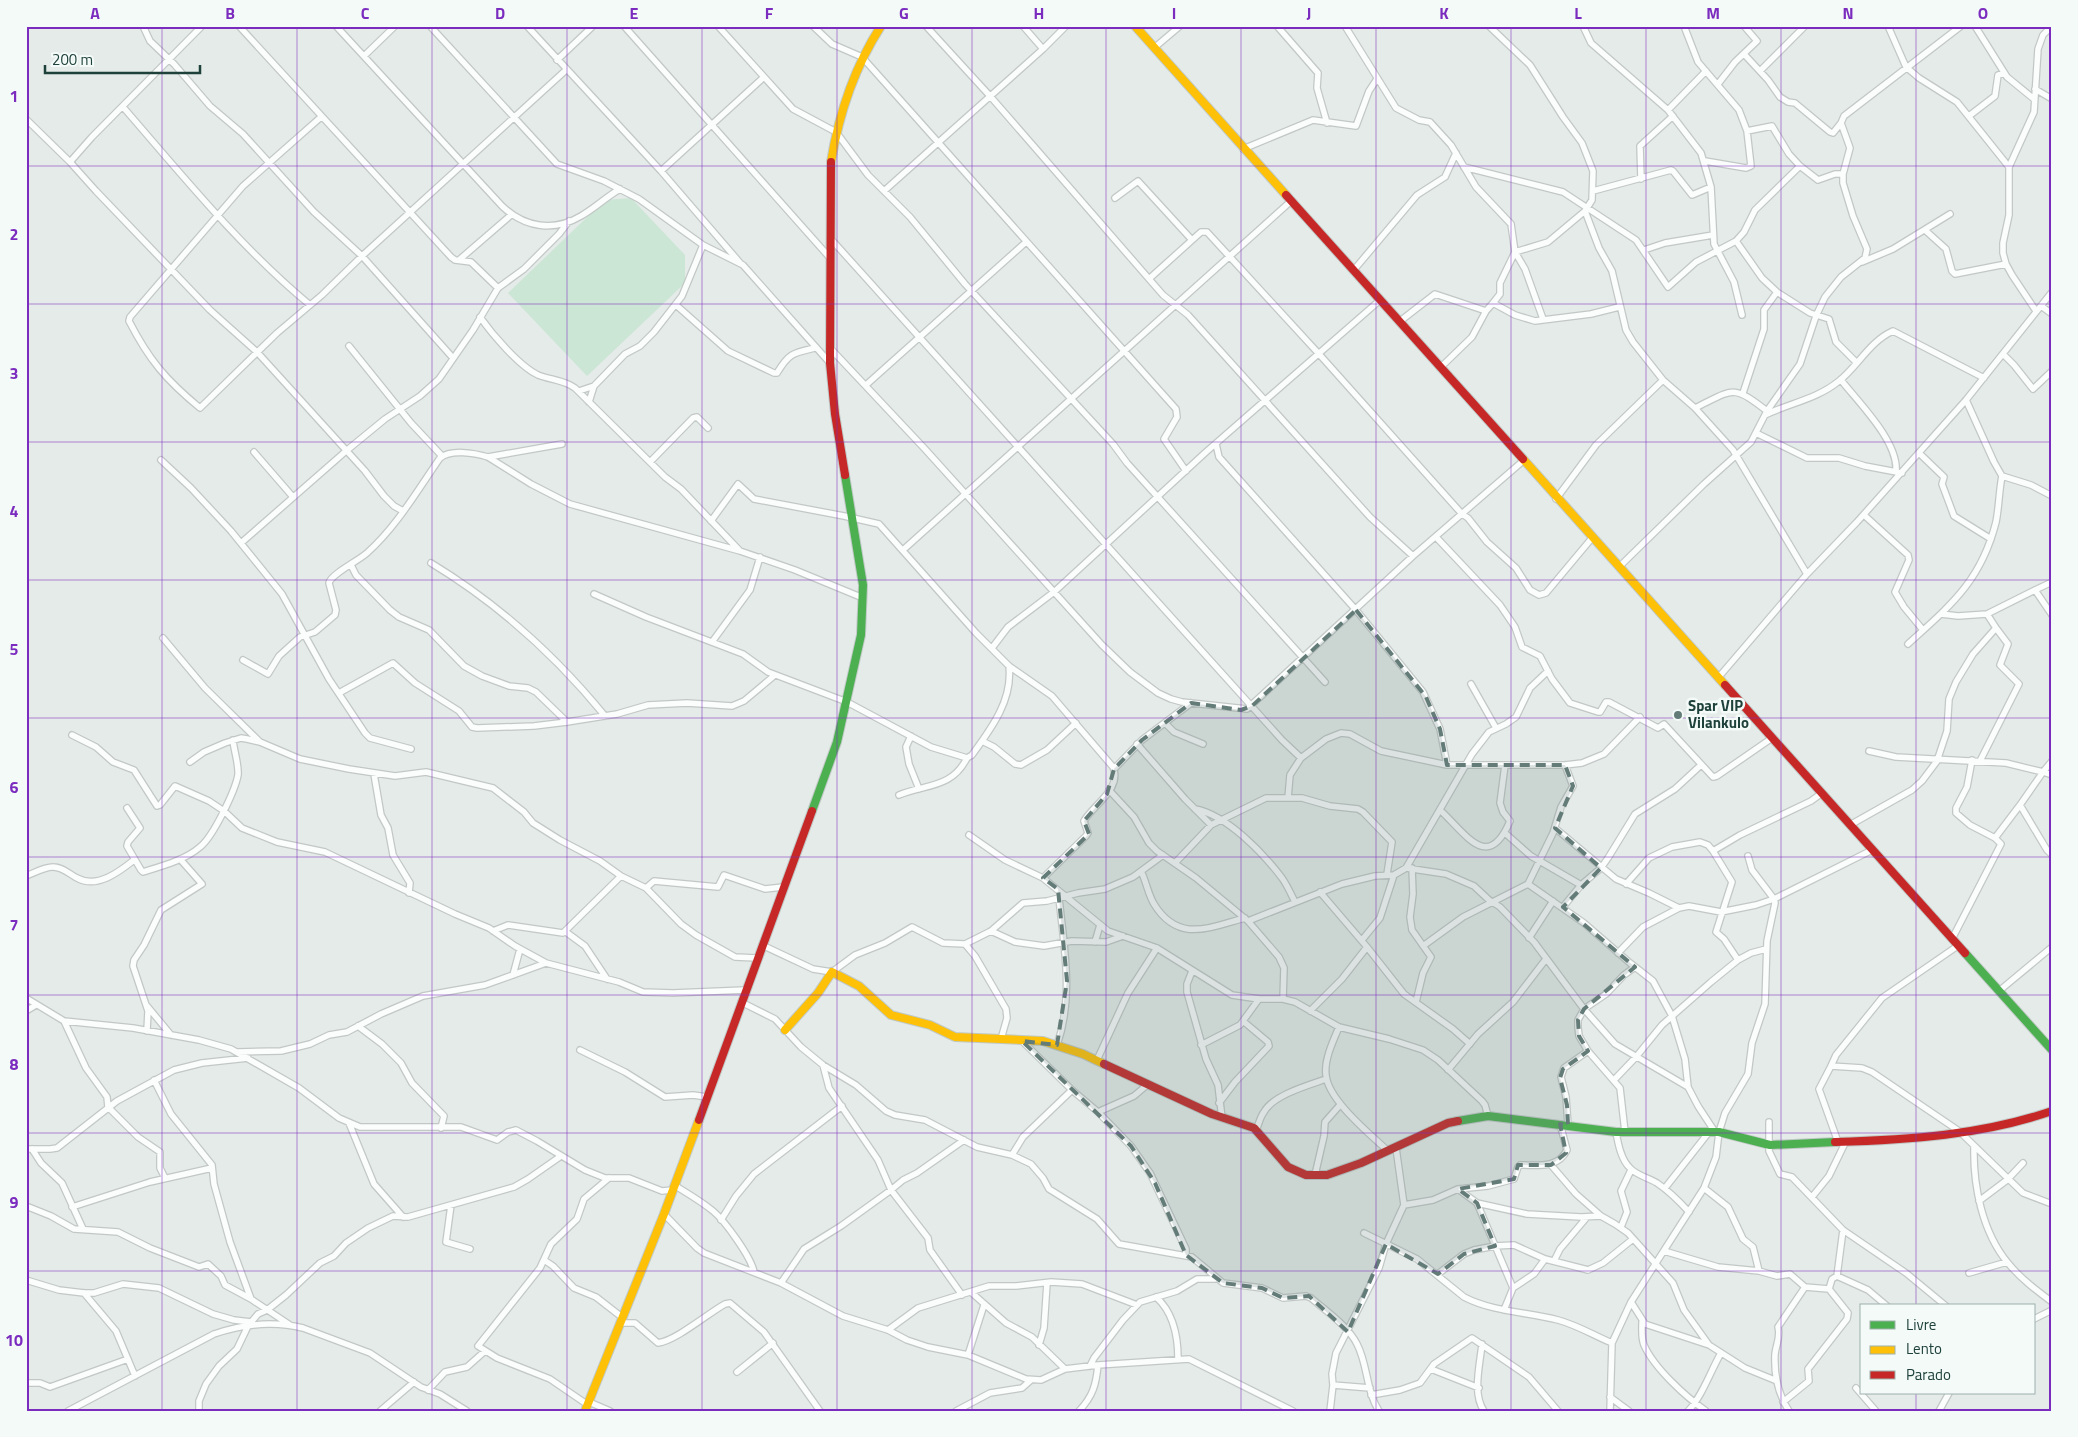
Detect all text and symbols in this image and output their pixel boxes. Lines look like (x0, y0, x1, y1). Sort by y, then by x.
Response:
text: A (90, 1, 100, 25)
text: B (225, 1, 235, 25)
text: C (361, 1, 370, 25)
text: D (495, 1, 505, 25)
text: E (630, 1, 639, 25)
text: F (765, 1, 774, 25)
text: G (899, 1, 909, 25)
text: H (1034, 1, 1044, 25)
text: I (1172, 1, 1176, 25)
text: J (1307, 1, 1311, 25)
text: K (1439, 1, 1449, 25)
text: L (1574, 1, 1582, 25)
text: M (1706, 1, 1720, 25)
text: N (1842, 1, 1854, 25)
text: O (1978, 1, 1988, 25)
scale bar (45, 42, 200, 74)
text: 200 m (52, 48, 93, 71)
text: 1 (10, 84, 18, 108)
text: 2 (10, 222, 18, 246)
text: 3 (10, 361, 18, 385)
text: 4 (10, 499, 19, 523)
text: 5 (10, 637, 19, 661)
place label: Spar VIP Vilankulo (1688, 694, 1749, 734)
marker: Spar VIP Vilankulo (1672, 709, 1684, 721)
text: 6 (10, 775, 19, 799)
text: 7 (10, 913, 18, 937)
text: 8 (10, 1052, 19, 1076)
text: 9 (10, 1190, 19, 1214)
legend (1860, 1304, 2036, 1394)
text: Livre (1906, 1313, 1936, 1336)
text: 10 (5, 1328, 23, 1352)
text: Lento (1906, 1337, 1942, 1360)
text: Parado (1906, 1363, 1951, 1386)

